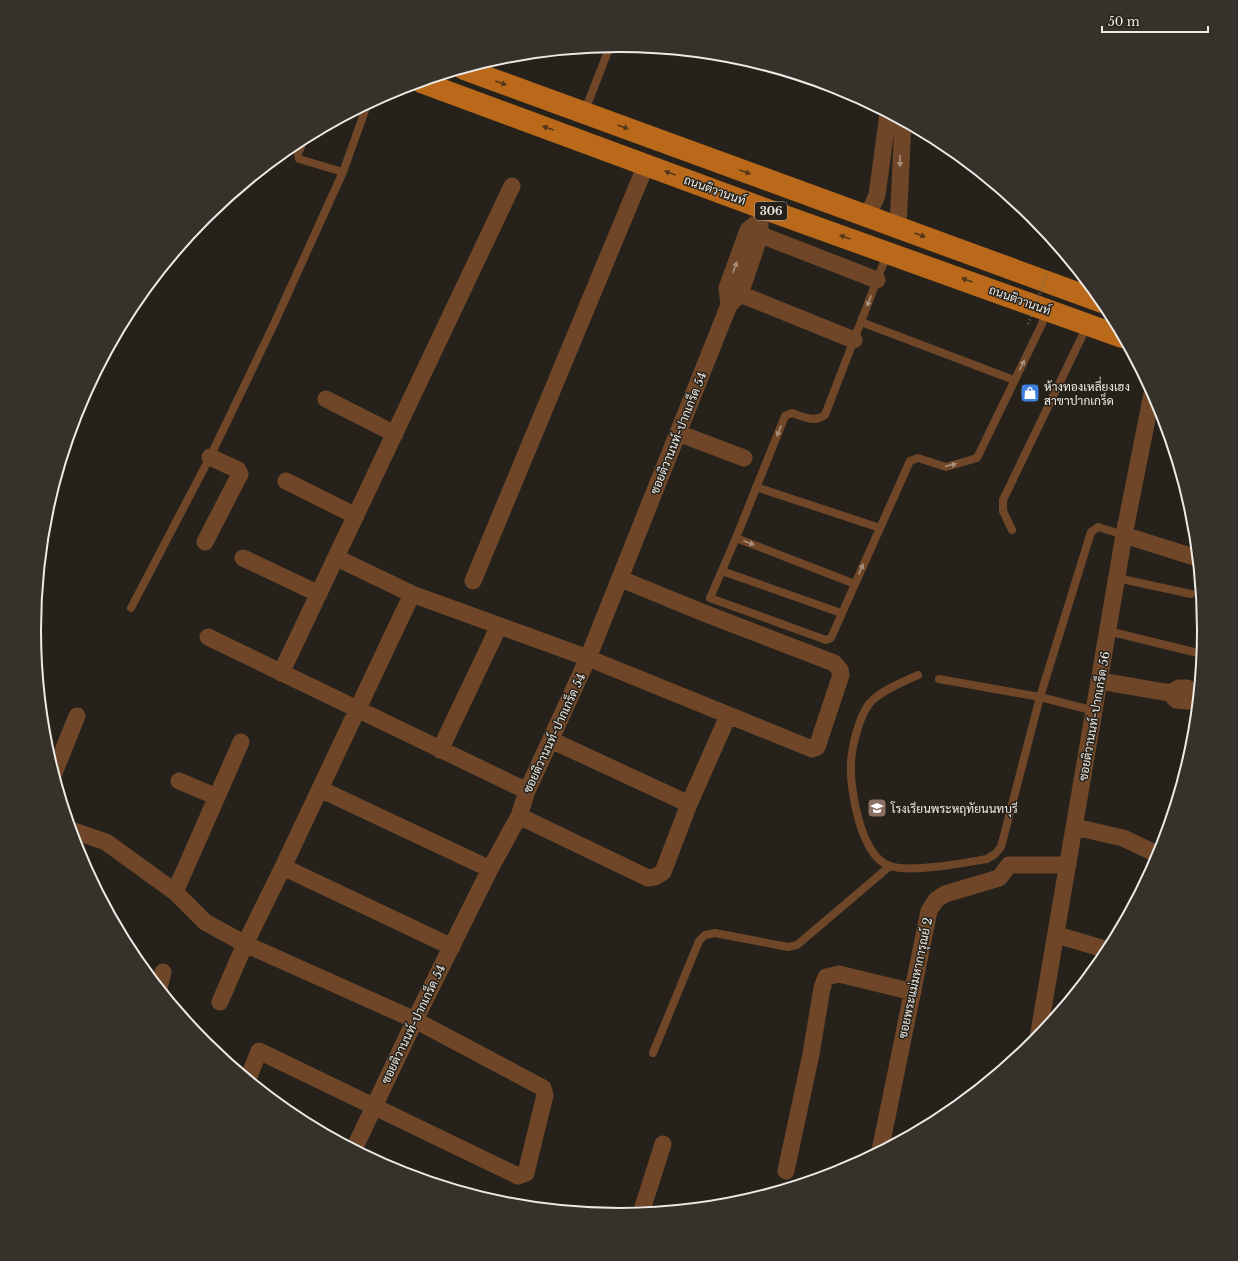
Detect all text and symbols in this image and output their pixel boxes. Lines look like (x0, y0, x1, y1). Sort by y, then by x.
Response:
scale bar (1102, 8, 1208, 34)
text: 50 m (1108, 14, 1140, 29)
one-way arrow (495, 80, 507, 86)
one-way arrow (541, 125, 553, 131)
one-way arrow (617, 125, 629, 131)
one-way arrow (897, 155, 904, 167)
one-way arrow (739, 169, 751, 175)
one-way arrow (663, 170, 675, 176)
street label: ถนนติวานนท์ (682, 172, 748, 208)
road number: 306 (755, 202, 787, 220)
one-way arrow (914, 232, 926, 238)
one-way arrow (838, 233, 850, 239)
one-way arrow (732, 261, 738, 273)
one-way arrow (961, 277, 973, 283)
street label: ถนนติวานนท์ (987, 282, 1053, 318)
one-way arrow (866, 296, 872, 308)
one-way arrow (1018, 359, 1025, 371)
street label: ซอยติวานนท์-ปากเกร็ด 54 (646, 369, 709, 496)
place label: ห้างทองเหลี่ยงเฮง สาขาปากเกร็ด (1044, 376, 1130, 408)
shop icon: ห้างทองเหลี่ยงเฮง สาขาปากเกร็ด (1019, 382, 1041, 404)
one-way arrow (775, 425, 781, 437)
one-way arrow (945, 462, 957, 468)
one-way arrow (743, 541, 755, 547)
one-way arrow (859, 562, 865, 574)
street label: ซอยติวานนท์-ปากเกร็ด 56 (1074, 650, 1113, 782)
street label: ซอยติวานนท์-ปากเกร็ด 54 (519, 670, 588, 795)
school or university icon: โรงเรียนพระหฤทัยนนทบุรี (866, 797, 888, 819)
place label: โรงเรียนพระหฤทัยนนทบุรี (890, 801, 1018, 818)
street label: ซอยพระแม่มหาการุณย์ 2 (895, 916, 937, 1040)
street label: ซอยติวานนท์-ปากเกร็ด 54 (377, 962, 448, 1086)

